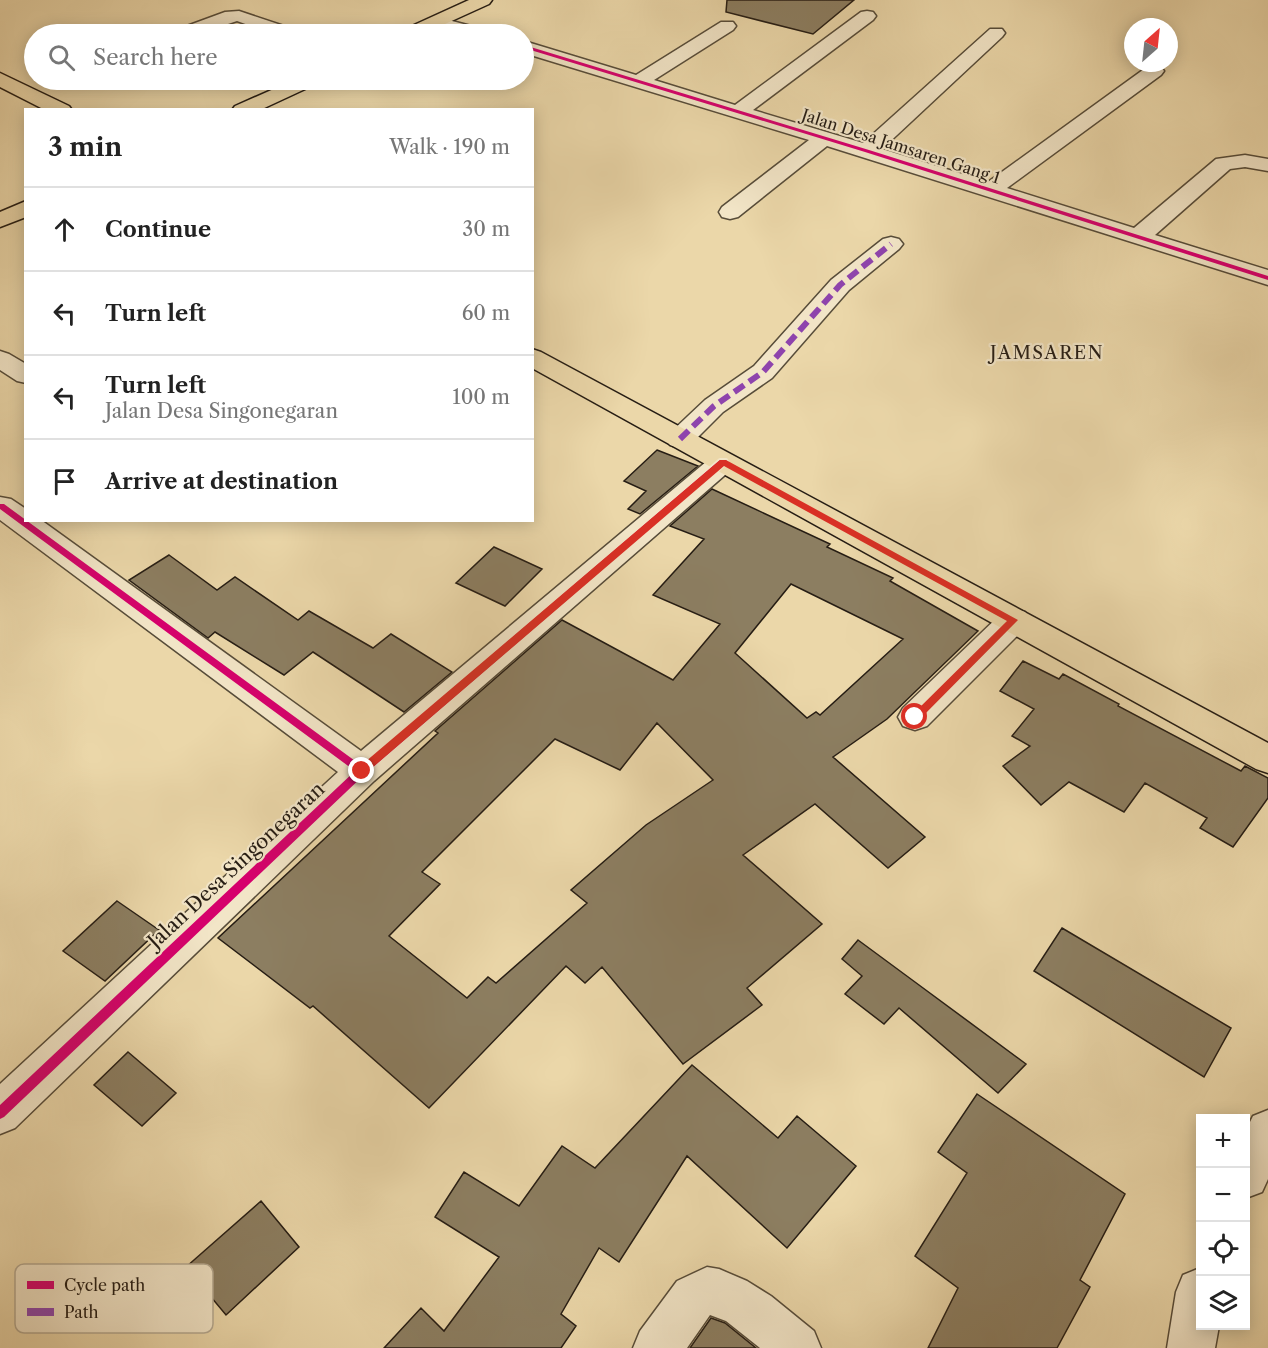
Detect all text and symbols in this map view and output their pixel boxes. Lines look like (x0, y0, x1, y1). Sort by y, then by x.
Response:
north arrow (1124, 18, 1178, 72)
search box (24, 24, 534, 90)
icon: search (45, 41, 78, 74)
text: Search here (93, 44, 218, 71)
street label: Jalan Desa Jamsaren Gang 1 (796, 103, 1003, 188)
text: 3 min (48, 131, 122, 163)
text: Walk · 190 m (389, 135, 510, 159)
icon: ahead (48, 213, 81, 246)
text: Continue (105, 216, 211, 243)
text: 30 m (462, 217, 510, 241)
icon: left (48, 297, 81, 330)
text: Turn left (105, 300, 206, 327)
text: 60 m (462, 301, 510, 325)
district label: JAMSAREN (987, 342, 1104, 364)
text: Turn left (105, 372, 206, 399)
icon: left (48, 381, 81, 414)
text: 100 m (452, 385, 510, 409)
text: Jalan Desa Singonegaran (105, 399, 338, 423)
icon: arrive (48, 465, 81, 498)
text: Arrive at destination (105, 468, 338, 495)
route start (901, 703, 927, 729)
route end (348, 757, 374, 783)
street label: Jalan Desa Singonegaran (140, 776, 330, 955)
map controls (1196, 1114, 1250, 1330)
button: + (1196, 1114, 1250, 1168)
button: − (1196, 1168, 1250, 1222)
button: locate (1196, 1222, 1250, 1276)
legend (15, 1264, 213, 1333)
text: Cycle path (64, 1275, 145, 1295)
button: layers (1196, 1276, 1250, 1330)
text: Path (64, 1302, 98, 1322)

